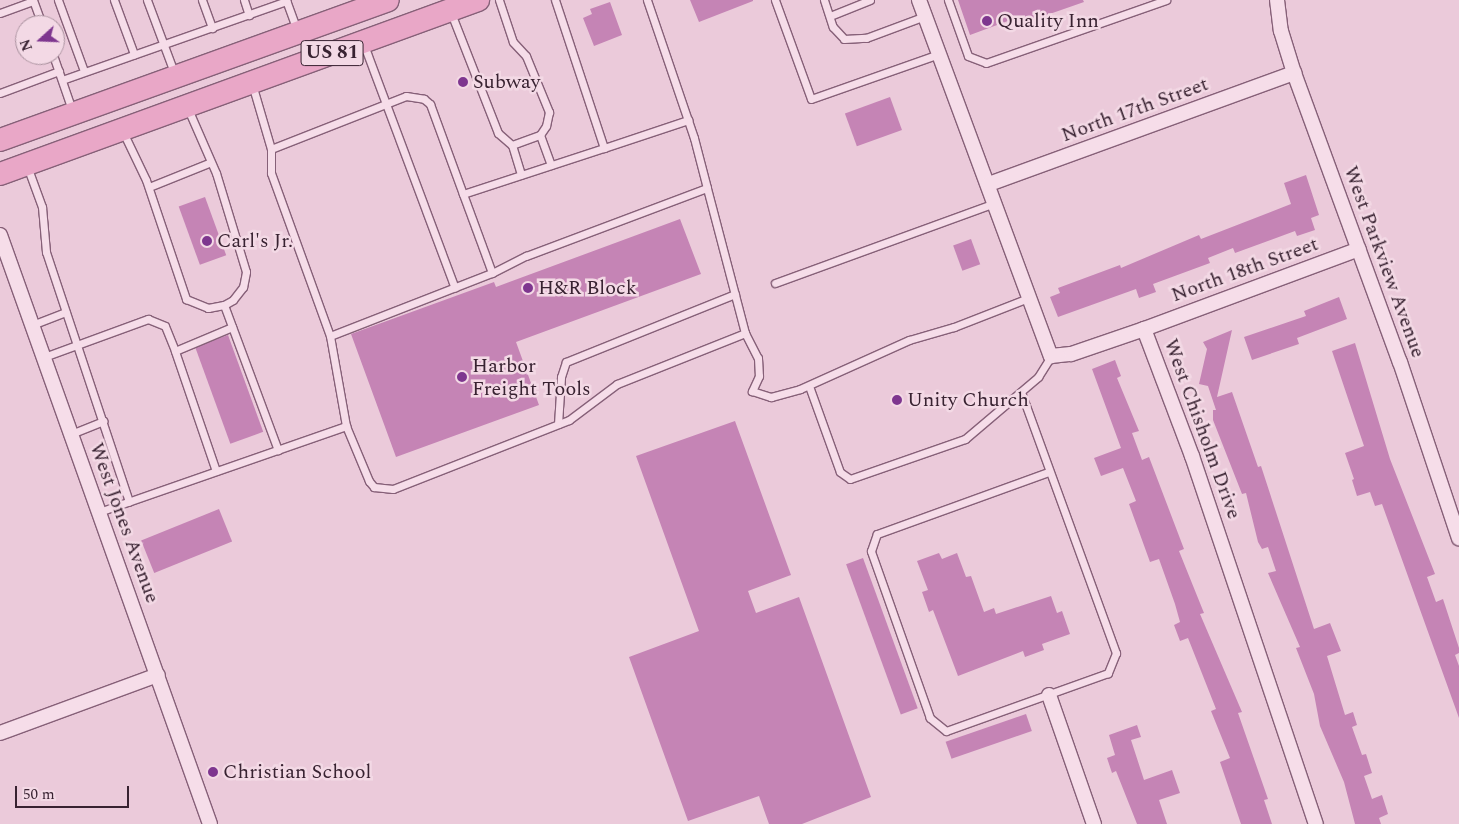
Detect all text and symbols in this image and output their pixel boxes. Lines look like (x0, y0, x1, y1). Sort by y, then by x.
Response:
place label: Quality Inn (997, 9, 1099, 33)
north arrow (15, 15, 65, 65)
marker: Quality Inn (981, 15, 993, 27)
text: N (15, 36, 38, 54)
road number: US 81 (300, 36, 364, 70)
place label: Subway (473, 70, 540, 94)
street label: North 17th Street (1058, 72, 1212, 148)
marker: Subway (457, 76, 469, 88)
street label: West Parkview Avenue (1338, 163, 1430, 361)
place label: Carl's Jr. (217, 229, 293, 253)
street label: North 18th Street (1168, 232, 1322, 308)
marker: Carl's Jr. (201, 235, 213, 247)
place label: H&R Block (538, 276, 637, 300)
marker: H&R Block (522, 282, 534, 294)
street label: West Chisholm Drive (1158, 336, 1246, 522)
place label: Harbor Freight Tools (472, 354, 591, 401)
marker: Harbor Freight Tools (456, 371, 468, 383)
place label: Unity Church (907, 388, 1029, 412)
marker: Unity Church (891, 394, 903, 406)
street label: West Jones Avenue (84, 440, 164, 606)
place label: Christian School (223, 760, 371, 784)
marker: Christian School (207, 766, 219, 778)
scale bar (18, 776, 131, 808)
text: 50 m (23, 783, 55, 806)

